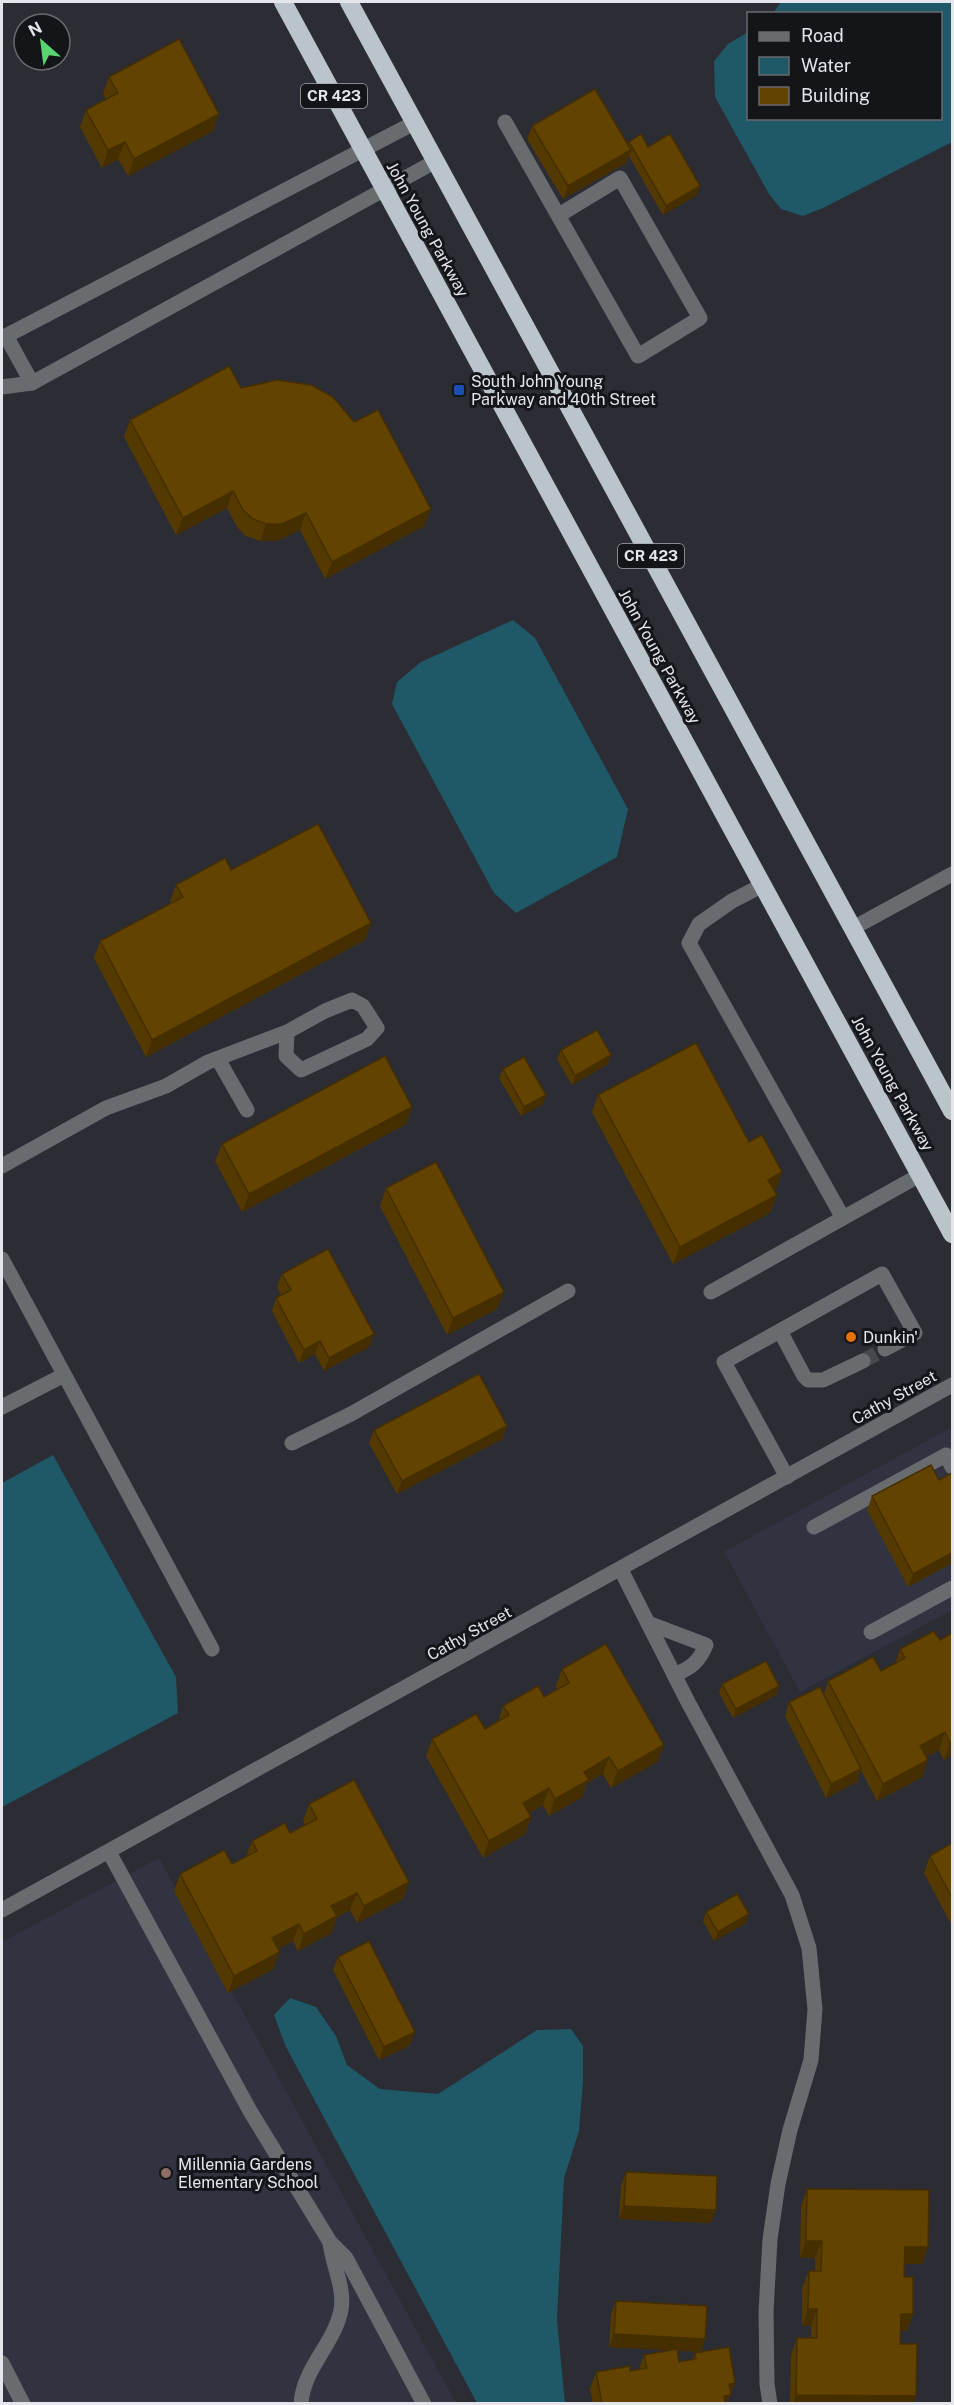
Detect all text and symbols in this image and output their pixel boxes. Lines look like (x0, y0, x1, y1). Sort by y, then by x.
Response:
north arrow (12, 12, 72, 72)
legend (747, 12, 942, 120)
text: N (25, 18, 45, 41)
text: Road (801, 25, 844, 46)
text: Water (801, 55, 851, 76)
road number: CR 423 (301, 84, 367, 108)
text: Building (801, 85, 870, 106)
street label: John Young Parkway (383, 158, 473, 301)
place label: South John Young Parkway and 40th Street (471, 372, 656, 409)
marker: South John Young Parkway and 40th Street (452, 383, 466, 397)
road number: CR 423 (618, 544, 684, 568)
street label: John Young Parkway (615, 585, 705, 728)
street label: John Young Parkway (848, 1012, 938, 1155)
place label: Dunkin' (863, 1328, 918, 1347)
marker: Dunkin' (844, 1330, 858, 1344)
street label: Cathy Street (849, 1366, 940, 1428)
street label: Cathy Street (424, 1602, 515, 1664)
place label: Millennia Gardens Elementary School (178, 2155, 319, 2192)
marker: Millennia Gardens Elementary School (159, 2166, 173, 2180)

